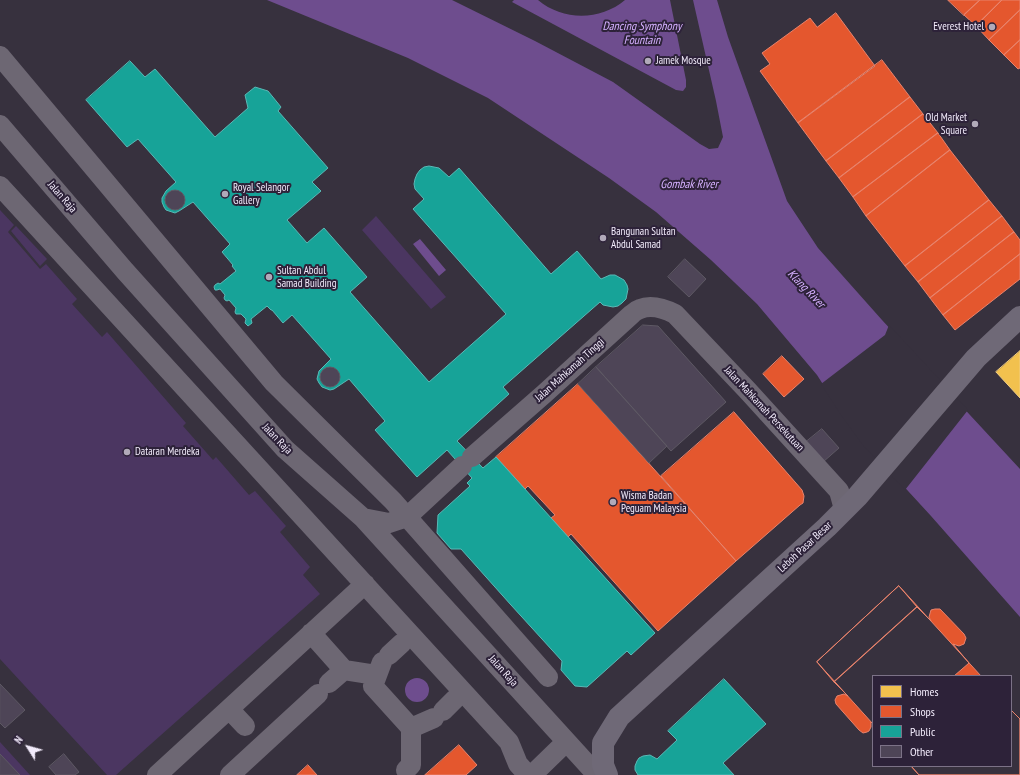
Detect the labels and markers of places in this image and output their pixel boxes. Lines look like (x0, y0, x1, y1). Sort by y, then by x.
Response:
place label: Everest Hotel (933, 20, 984, 34)
marker: Everest Hotel (987, 22, 997, 32)
place label: Jamek Mosque (656, 54, 711, 68)
marker: Jamek Mosque (643, 56, 653, 66)
place label: Old Market Square (925, 111, 967, 137)
marker: Old Market Square (970, 119, 980, 129)
place label: Royal Selangor Gallery (233, 181, 289, 207)
marker: Royal Selangor Gallery (220, 189, 230, 199)
place label: Bangunan Sultan Abdul Samad (611, 225, 676, 251)
marker: Bangunan Sultan Abdul Samad (598, 233, 608, 243)
place label: Sultan Abdul Samad Building (277, 264, 336, 290)
marker: Sultan Abdul Samad Building (264, 272, 274, 282)
place label: Dataran Merdeka (135, 445, 200, 459)
marker: Dataran Merdeka (122, 447, 132, 457)
place label: Wisma Badan Peguam Malaysia (621, 489, 687, 515)
marker: Wisma Badan Peguam Malaysia (608, 497, 618, 507)

